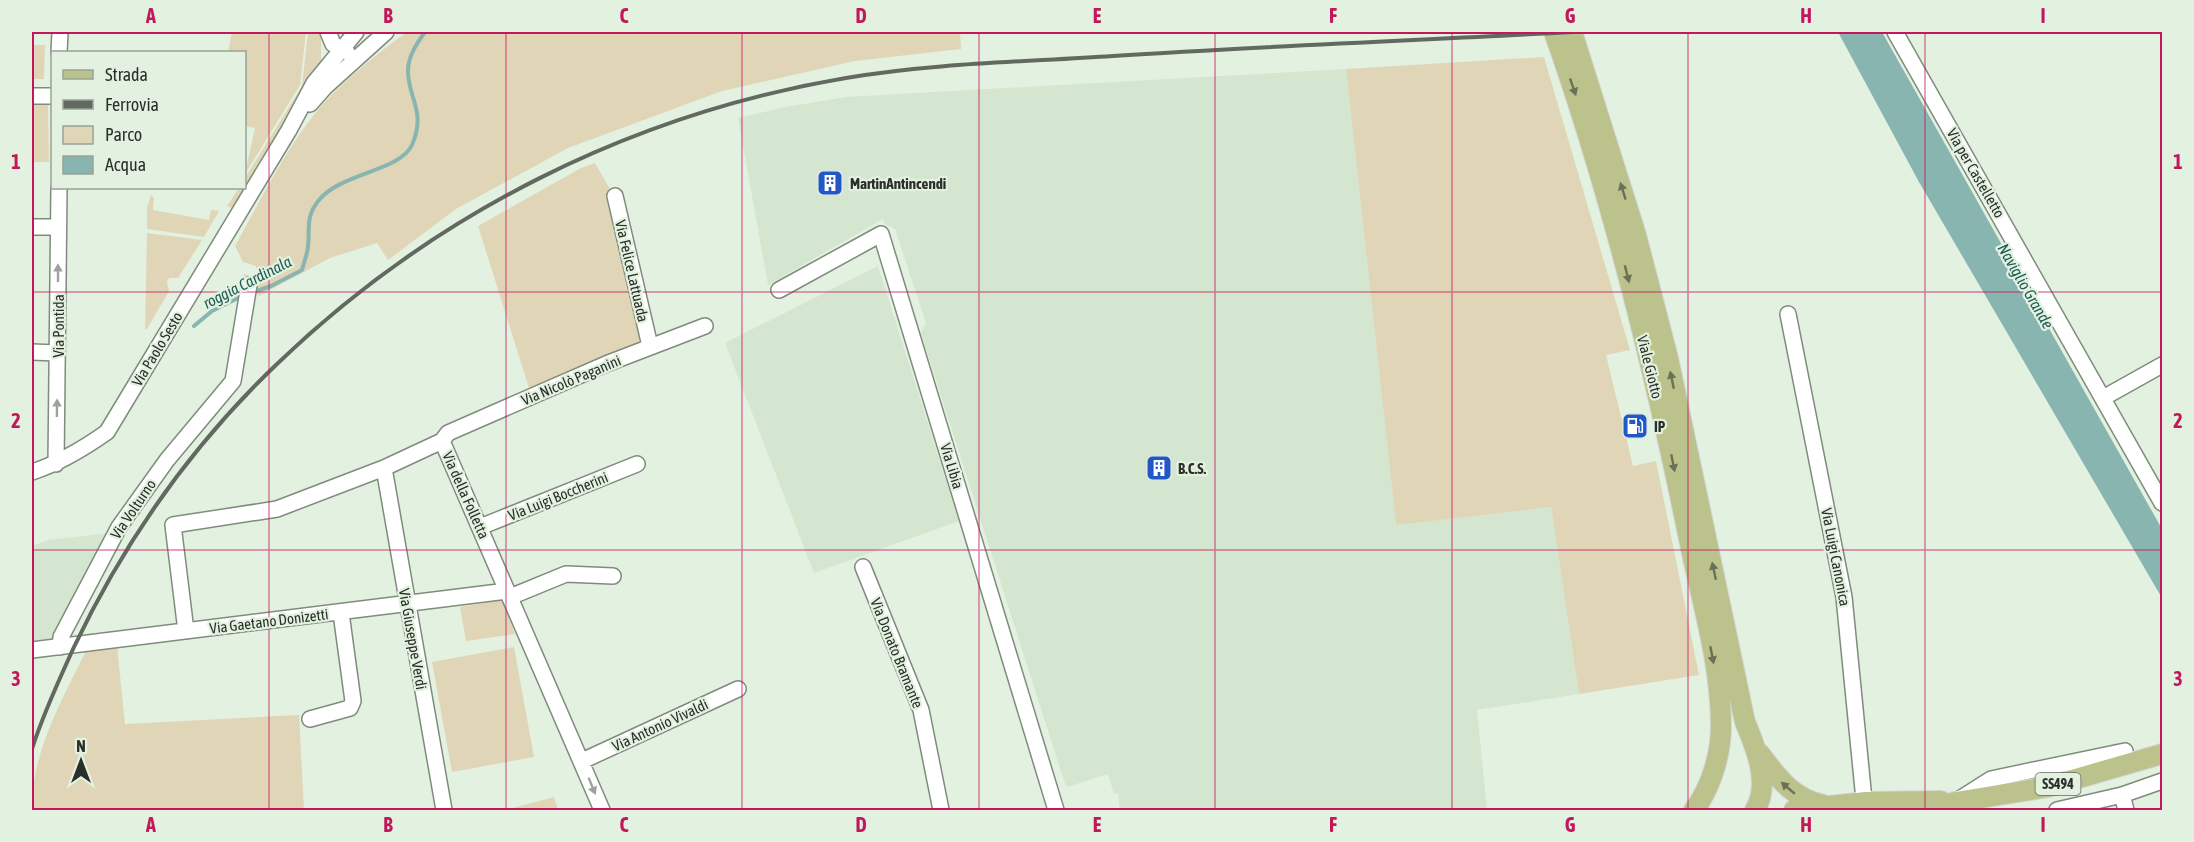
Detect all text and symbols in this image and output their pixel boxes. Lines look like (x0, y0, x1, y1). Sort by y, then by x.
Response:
text: A (145, 4, 156, 27)
text: B (383, 4, 393, 27)
text: C (620, 4, 629, 27)
text: D (855, 4, 867, 27)
text: E (1093, 4, 1102, 27)
text: F (1329, 4, 1337, 27)
text: G (1565, 4, 1576, 27)
text: H (1800, 4, 1812, 27)
text: I (2040, 4, 2046, 27)
legend (51, 51, 246, 189)
text: Strada (105, 64, 148, 85)
one-way arrow (1569, 78, 1579, 96)
text: Ferrovia (105, 94, 159, 115)
text: Parco (105, 124, 142, 145)
street label: Via per Castelletto (1944, 125, 2008, 221)
text: 1 (11, 150, 21, 173)
text: 1 (2173, 150, 2183, 173)
text: Acqua (105, 154, 146, 175)
building icon: MartinAntincendi (815, 168, 845, 198)
place label: MartinAntincendi (850, 175, 946, 192)
one-way arrow (1618, 182, 1627, 200)
street label: Via Felice Lattuada (612, 218, 652, 324)
water label: Naviglio Grande (1994, 240, 2058, 332)
water label: roggia Cardinala (200, 252, 295, 313)
one-way arrow (53, 264, 63, 283)
one-way arrow (1623, 265, 1632, 283)
street label: Via Pontida (50, 294, 67, 358)
street label: Via Paolo Sesto (128, 309, 186, 389)
street label: Viale Giotto (1634, 334, 1666, 400)
street label: Via Nicolò Paganini (519, 351, 623, 409)
one-way arrow (1667, 371, 1677, 389)
one-way arrow (52, 399, 62, 418)
text: 2 (11, 409, 21, 432)
text: 2 (2173, 409, 2183, 432)
fuel station icon: IP (1620, 411, 1650, 441)
place label: IP (1654, 418, 1666, 435)
street label: Via Libia (937, 441, 967, 491)
street label: Via della Folletta (439, 449, 493, 541)
building icon: B.C.S. (1144, 453, 1174, 483)
one-way arrow (1669, 454, 1679, 473)
place label: B.C.S. (1178, 460, 1207, 477)
street label: Via Luigi Boccherini (506, 468, 610, 524)
street label: Via Volturno (107, 476, 159, 542)
street label: Via Luigi Canonica (1818, 506, 1854, 608)
one-way arrow (1708, 561, 1718, 580)
street label: Via Giuseppe Verdi (396, 587, 430, 691)
street label: Via Donato Bramante (867, 596, 927, 711)
street label: Via Gaetano Donizetti (209, 605, 329, 637)
one-way arrow (1708, 645, 1717, 664)
text: 3 (11, 667, 21, 690)
text: 3 (2173, 667, 2183, 690)
street label: Via Antonio Vivaldi (609, 695, 711, 755)
north arrow (51, 731, 111, 791)
text: N (76, 737, 86, 755)
road number: SS494 (2036, 773, 2080, 795)
one-way arrow (588, 777, 597, 795)
one-way arrow (1781, 782, 1796, 795)
text: A (145, 813, 156, 836)
text: B (383, 813, 393, 836)
text: C (620, 813, 629, 836)
text: D (855, 813, 867, 836)
text: E (1093, 813, 1102, 836)
text: F (1329, 813, 1337, 836)
text: G (1565, 813, 1576, 836)
text: H (1800, 813, 1812, 836)
text: I (2040, 813, 2046, 836)

